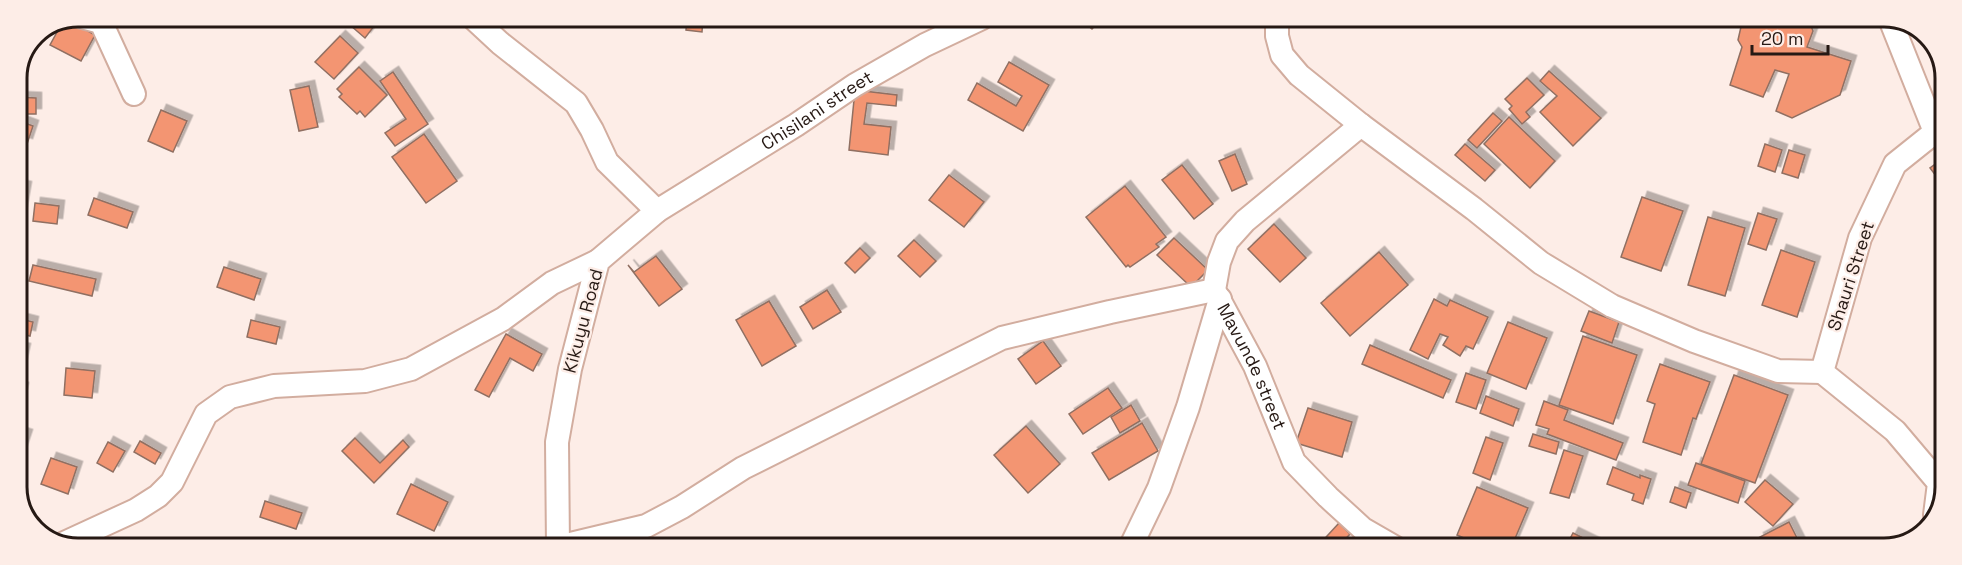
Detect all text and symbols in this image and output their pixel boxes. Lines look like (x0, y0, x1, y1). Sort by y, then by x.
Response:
scale bar (1752, 18, 1828, 56)
text: 20 m (1761, 27, 1804, 50)
street label: Chisilani street (757, 65, 877, 155)
street label: Shauri Street (1822, 218, 1879, 334)
street label: Kikuyu Road (558, 266, 607, 375)
street label: Mavunde street (1212, 299, 1292, 433)

